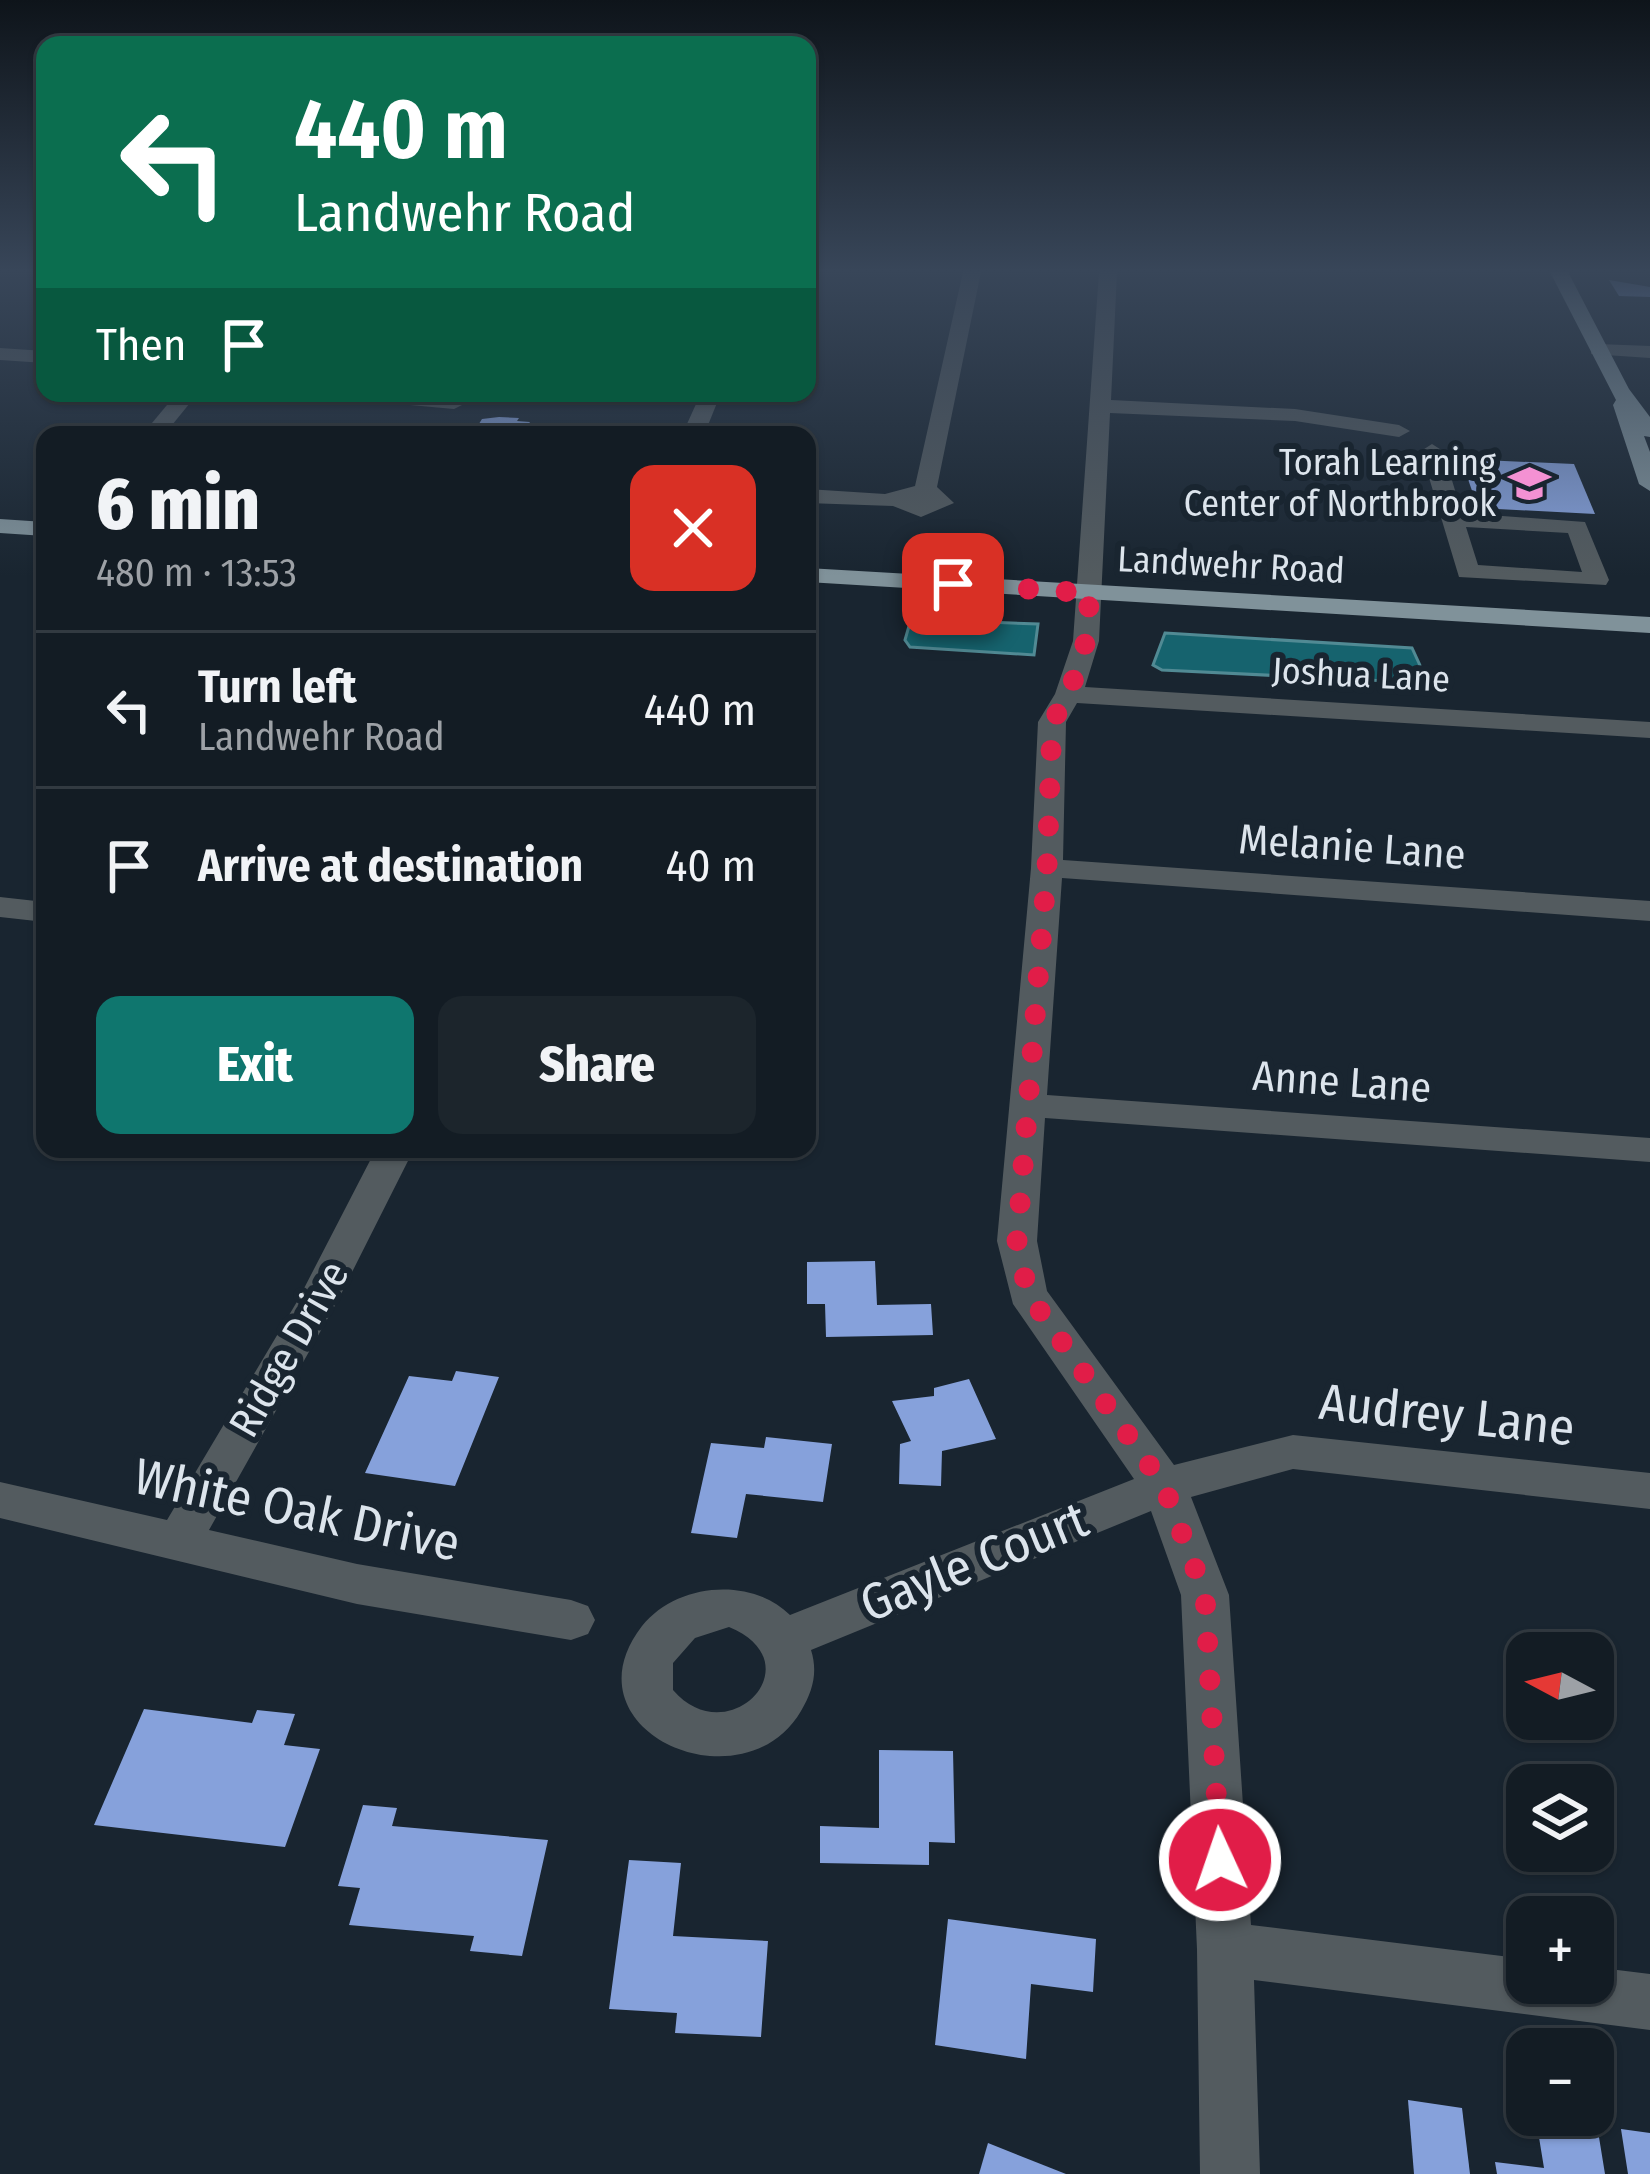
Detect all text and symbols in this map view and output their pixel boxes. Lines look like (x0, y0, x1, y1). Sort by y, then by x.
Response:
text: 440 m (294, 79, 508, 180)
icon: left (96, 84, 252, 240)
text: Landwehr Road (294, 181, 635, 245)
icon: arrive (211, 312, 277, 378)
text: Then (96, 318, 187, 372)
place label: Torah Learning Center of Northbrook (1184, 441, 1496, 526)
school or university icon: Torah Learning Center of Northbrook (1507, 461, 1553, 507)
text: 6 min (96, 462, 260, 548)
button: close (630, 465, 756, 591)
pin (902, 533, 1004, 635)
street label: Landwehr Road (1116, 537, 1346, 593)
text: 480 m · 13:53 (96, 550, 297, 596)
icon: arrive (920, 551, 986, 617)
street label: Joshua Lane (1271, 648, 1451, 702)
text: Turn left (198, 660, 357, 714)
icon: left (96, 677, 162, 743)
text: 440 m (644, 683, 756, 737)
text: Landwehr Road (198, 714, 445, 760)
street label: Melanie Lane (1237, 814, 1467, 880)
icon: arrive (96, 833, 162, 899)
text: Arrive at destination (198, 839, 583, 893)
text: 40 m (666, 839, 756, 893)
button: Exit (96, 996, 414, 1134)
button: Share (438, 996, 756, 1134)
street label: Anne Lane (1251, 1051, 1433, 1113)
street label: Ridge Drive (219, 1252, 359, 1446)
street label: Audrey Lane (1316, 1371, 1578, 1459)
street label: White Oak Drive (129, 1445, 465, 1575)
street label: Gayle Court (851, 1488, 1097, 1636)
north arrow (1506, 1632, 1614, 1740)
map controls (1506, 1632, 1614, 2136)
button: layers (1506, 1764, 1614, 1872)
position arrow (1157, 1797, 1283, 1923)
button: + (1506, 1896, 1614, 2004)
button: − (1506, 2028, 1614, 2136)

